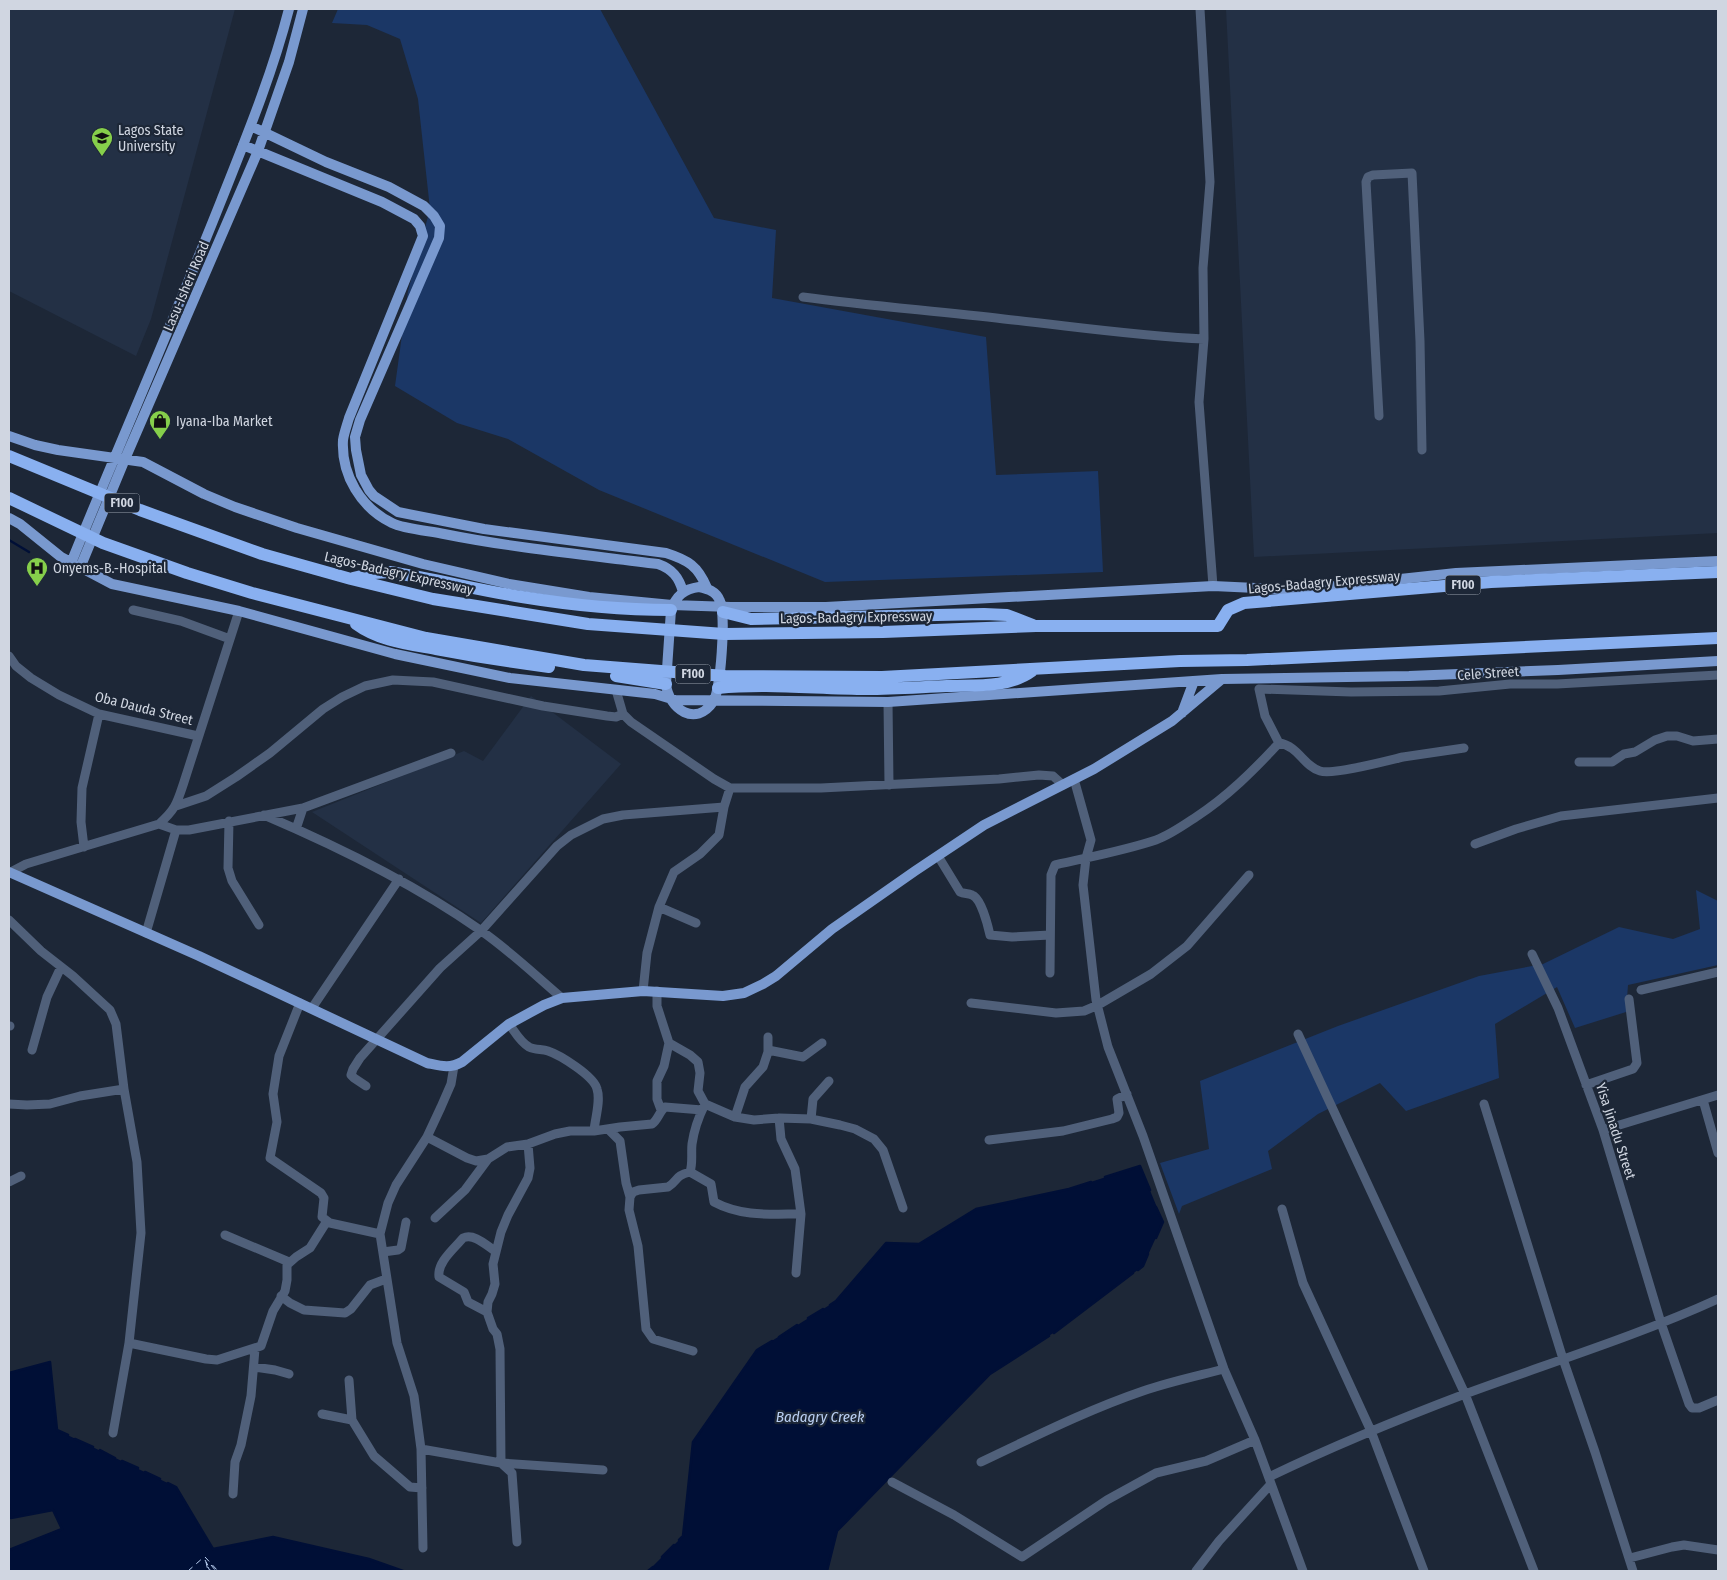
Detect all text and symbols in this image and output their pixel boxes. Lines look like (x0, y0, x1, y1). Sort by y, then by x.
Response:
place label: Lagos State University (118, 122, 183, 155)
school or university icon: Lagos State University (90, 126, 114, 157)
street label: Lasu-Isheri Road (160, 239, 213, 334)
shop icon: Iyana-Iba Market (148, 409, 172, 440)
place label: Iyana-Iba Market (176, 413, 273, 430)
road number: F100 (104, 493, 140, 512)
street label: Lagos-Badagry Expressway (323, 548, 476, 599)
hospital icon: Onyems-B.-Hospital (25, 556, 49, 587)
place label: Onyems-B.-Hospital (53, 560, 167, 577)
street label: Lagos-Badagry Expressway (1247, 567, 1401, 598)
road number: F100 (1446, 576, 1480, 594)
street label: Lagos-Badagry Expressway (780, 608, 933, 627)
street label: Cele Street (1457, 663, 1520, 684)
road number: F100 (676, 664, 710, 684)
street label: Oba Dauda Street (93, 688, 195, 729)
street label: Yisa Jinadu Street (1592, 1081, 1639, 1182)
water label: Badagry Creek (776, 1408, 865, 1426)

